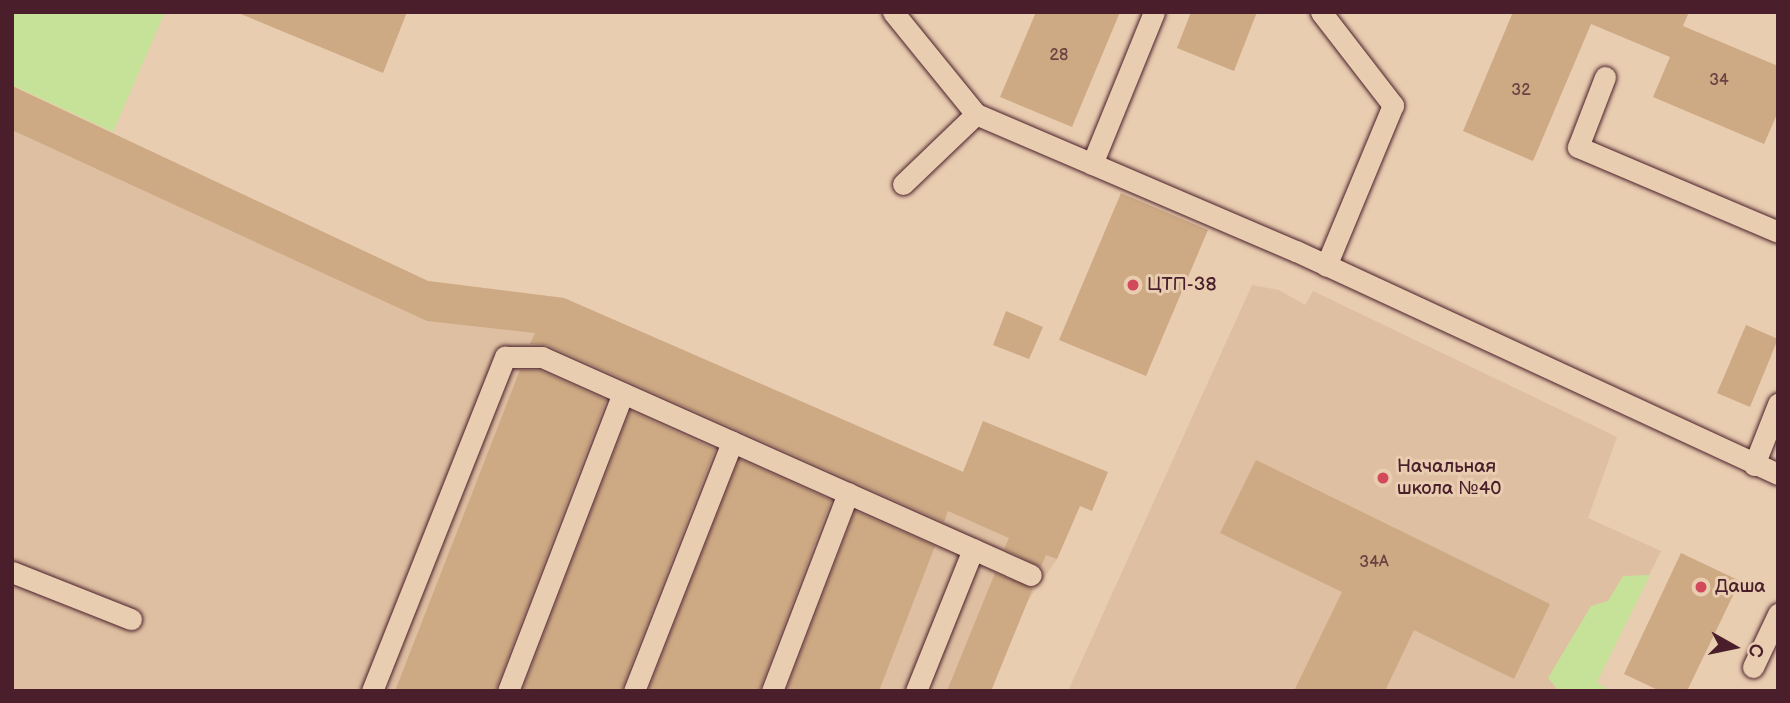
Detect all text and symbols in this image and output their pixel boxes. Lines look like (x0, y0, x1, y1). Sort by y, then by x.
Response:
house number: 28 (1050, 46, 1068, 66)
house number: 34 (1709, 71, 1729, 91)
house number: 32 (1511, 81, 1531, 101)
place label: ЦТП-38 (1147, 274, 1217, 296)
marker: ЦТП-38 (1125, 277, 1141, 293)
place label: Начальная школа №40 (1397, 456, 1501, 500)
marker: Начальная школа №40 (1375, 470, 1391, 486)
house number: 34А (1359, 553, 1389, 573)
place label: Даша (1715, 576, 1766, 598)
marker: Даша (1693, 579, 1709, 595)
north arrow (1699, 612, 1769, 682)
text: С (1743, 642, 1768, 659)

